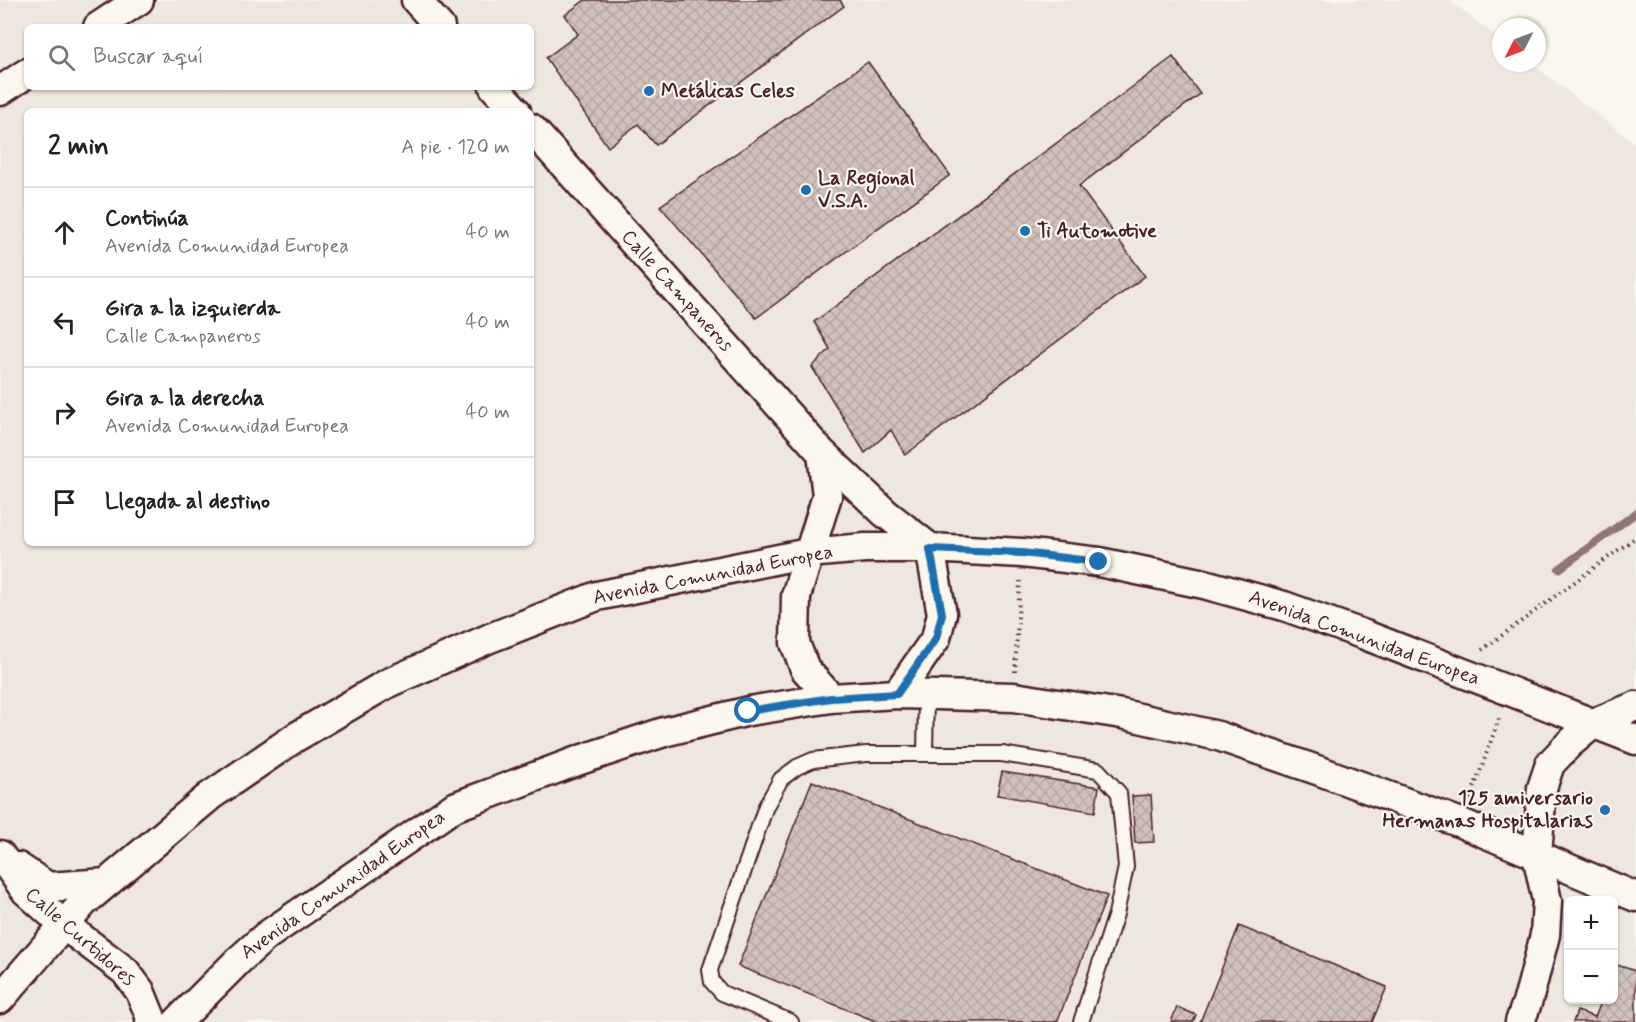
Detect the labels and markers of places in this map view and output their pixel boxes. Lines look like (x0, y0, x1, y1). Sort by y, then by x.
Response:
place label: Metálicas Celes (661, 78, 795, 105)
marker: Metálicas Celes (642, 84, 656, 98)
place label: La Regional V.S.A. (818, 165, 915, 215)
marker: La Regional V.S.A. (799, 183, 813, 197)
place label: Ti Automotive (1037, 218, 1157, 245)
marker: Ti Automotive (1018, 224, 1032, 238)
place label: 125 amiversario Hermanas Hospitalarias (1382, 785, 1593, 835)
marker: 125 amiversario Hermanas Hospitalarias (1598, 803, 1612, 817)

